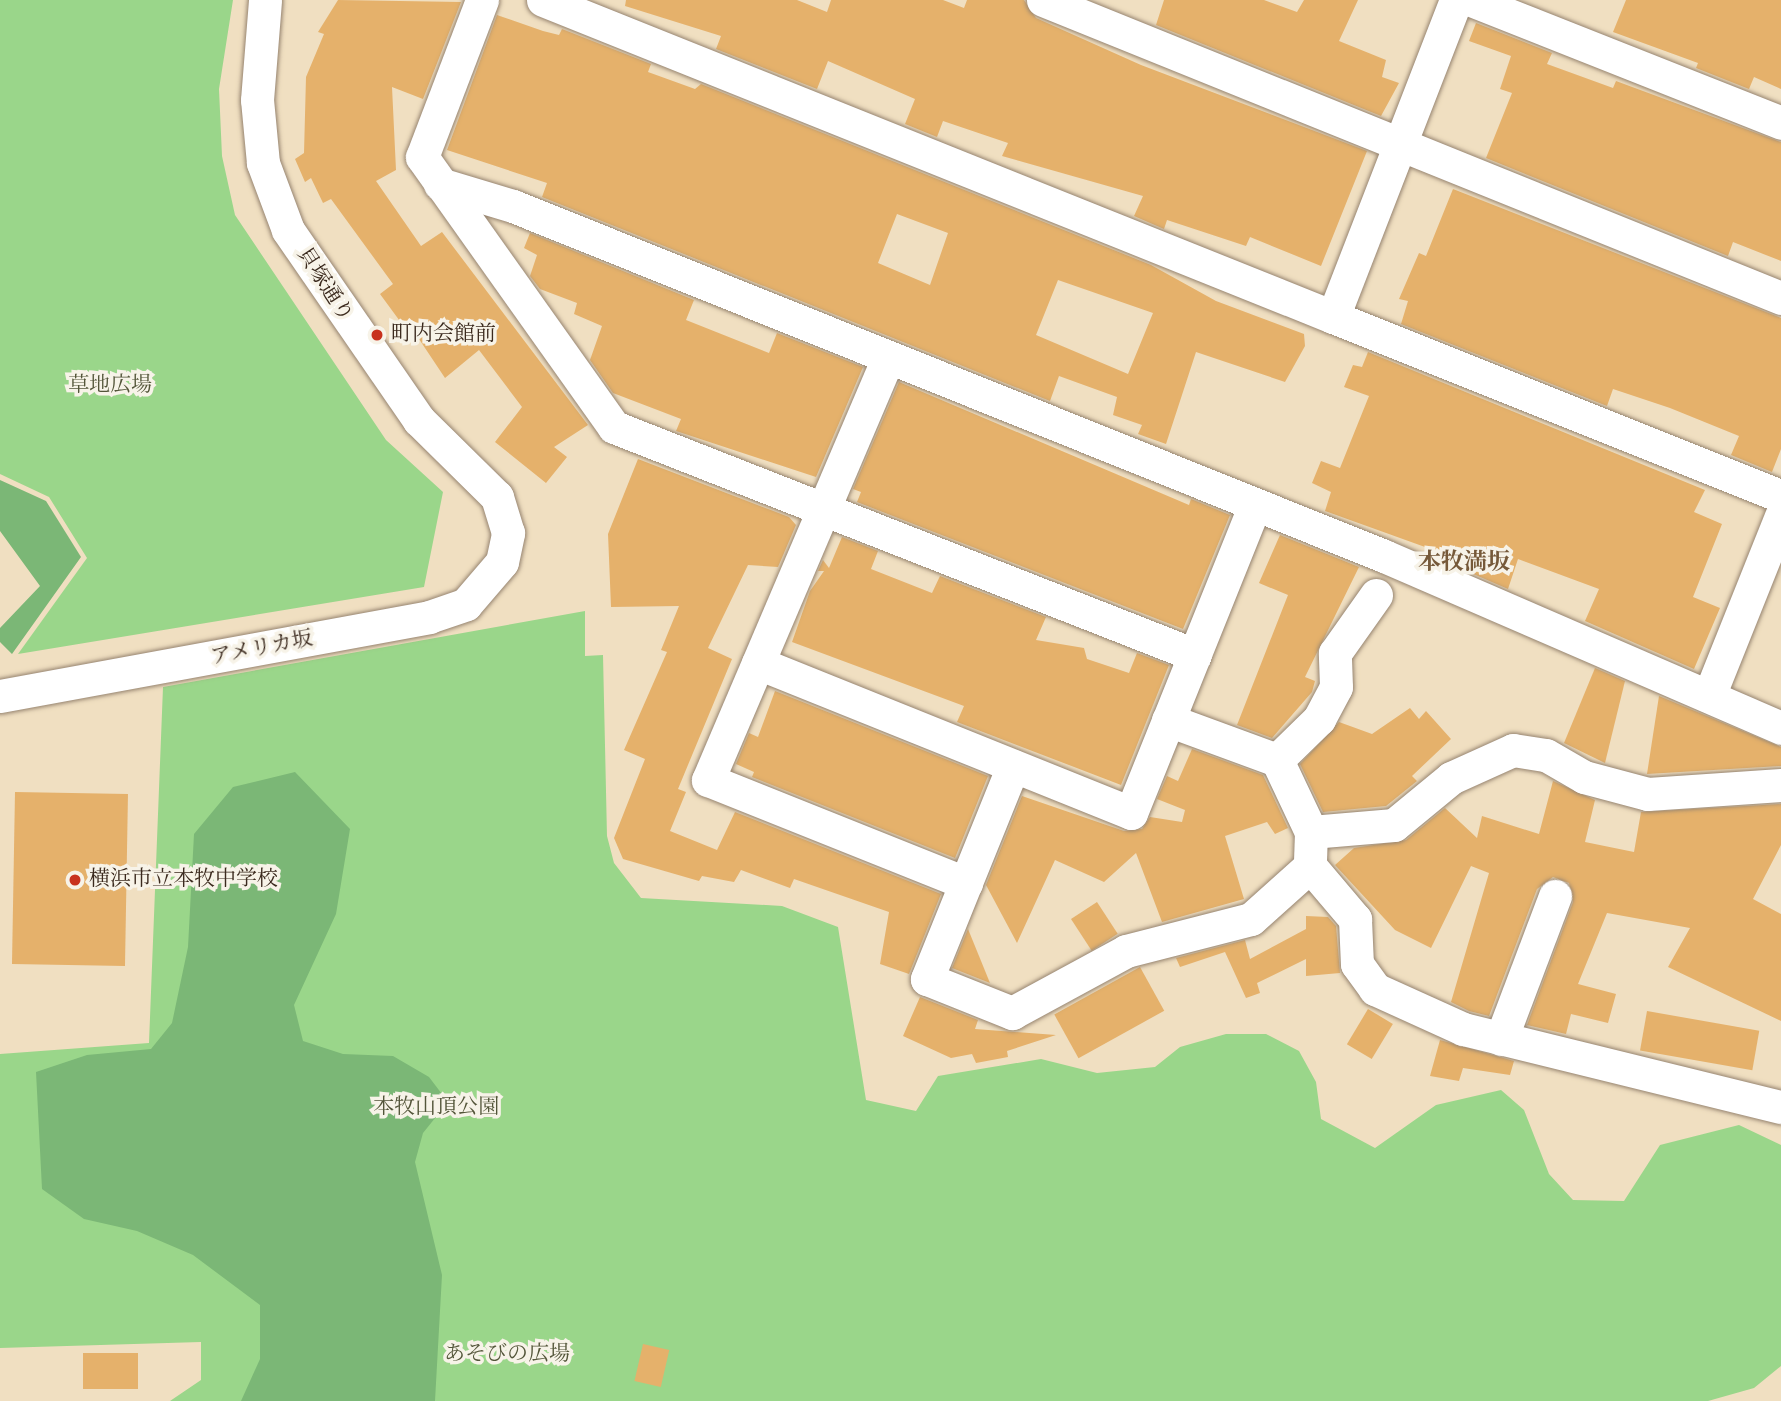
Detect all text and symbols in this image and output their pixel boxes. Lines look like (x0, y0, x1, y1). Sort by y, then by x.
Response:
street label: 貝塚通り (291, 243, 357, 327)
place label: 町内会館前 (391, 322, 496, 348)
marker: 町内会館前 (369, 327, 385, 343)
park label: 草地広場 (68, 373, 152, 399)
district label: 本牧満坂 (1418, 549, 1510, 577)
street label: アメリカ坂 (208, 627, 316, 671)
place label: 横浜市立本牧中学校 (89, 867, 278, 893)
marker: 横浜市立本牧中学校 (67, 872, 83, 888)
park label: 本牧山頂公園 (373, 1095, 499, 1121)
park label: あそびの広場 (444, 1342, 570, 1368)

